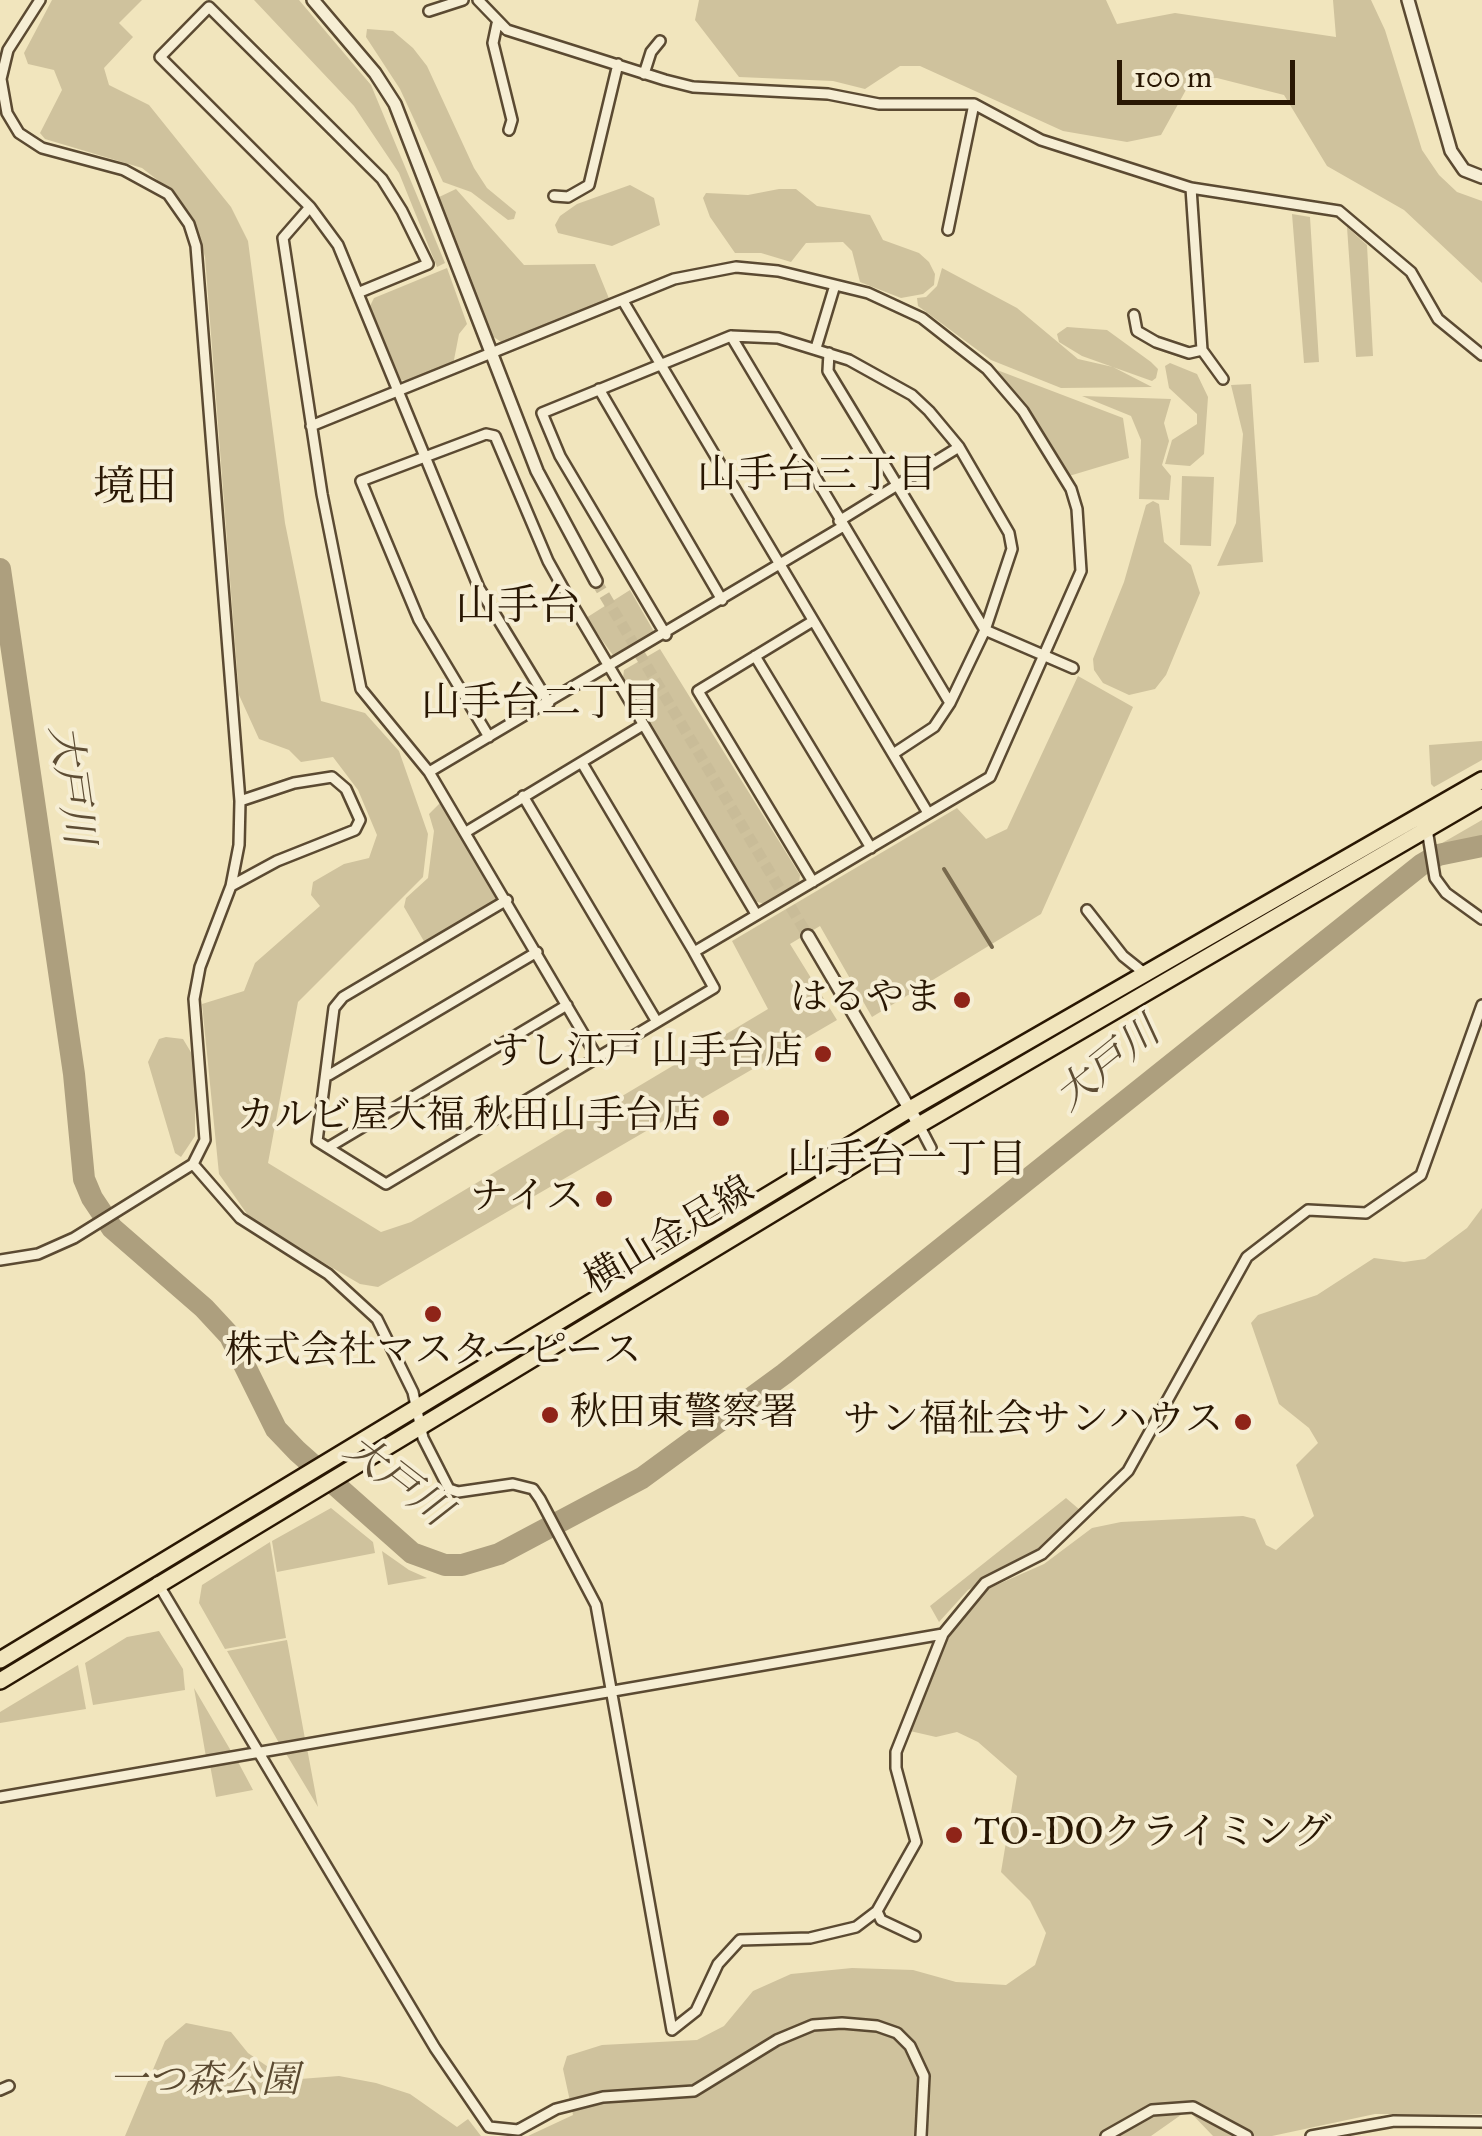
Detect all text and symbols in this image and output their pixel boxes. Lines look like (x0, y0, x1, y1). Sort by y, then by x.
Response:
scale bar (1122, 40, 1300, 102)
text: 100 m (1134, 59, 1212, 95)
district label: 山手台三丁目 (697, 453, 937, 501)
district label: 境田 (93, 465, 177, 515)
district label: 山手台 (455, 584, 581, 634)
district label: 山手台二丁目 (421, 681, 661, 729)
water label: 大戸川 (37, 722, 101, 848)
place label: はるやま (790, 977, 942, 1023)
marker: はるやま (951, 989, 973, 1011)
water label: 大戸川 (1047, 1010, 1171, 1122)
place label: すし江戸 山手台店 (491, 1031, 803, 1077)
marker: すし江戸 山手台店 (812, 1043, 834, 1065)
place label: カルビ屋大福 秋田山手台店 (237, 1095, 701, 1141)
marker: カルビ屋大福 秋田山手台店 (710, 1107, 732, 1129)
district label: 山手台一丁目 (787, 1138, 1027, 1186)
street label: 横山金足線 (577, 1169, 763, 1305)
place label: ナイス (470, 1176, 584, 1222)
marker: ナイス (593, 1188, 615, 1210)
marker: 株式会社マスターピース (422, 1303, 444, 1325)
place label: 株式会社マスターピース (225, 1330, 641, 1376)
place label: 秋田東警察署 (570, 1392, 798, 1438)
place label: サン福祉会サンハウス (843, 1399, 1223, 1445)
marker: 秋田東警察署 (539, 1404, 561, 1426)
marker: サン福祉会サンハウス (1232, 1411, 1254, 1433)
water label: 大戸川 (334, 1426, 458, 1538)
place label: TO-DOクライミング (974, 1812, 1332, 1858)
marker: TO-DOクライミング (943, 1824, 965, 1846)
park label: 一つ森公園 (109, 2060, 299, 2106)

